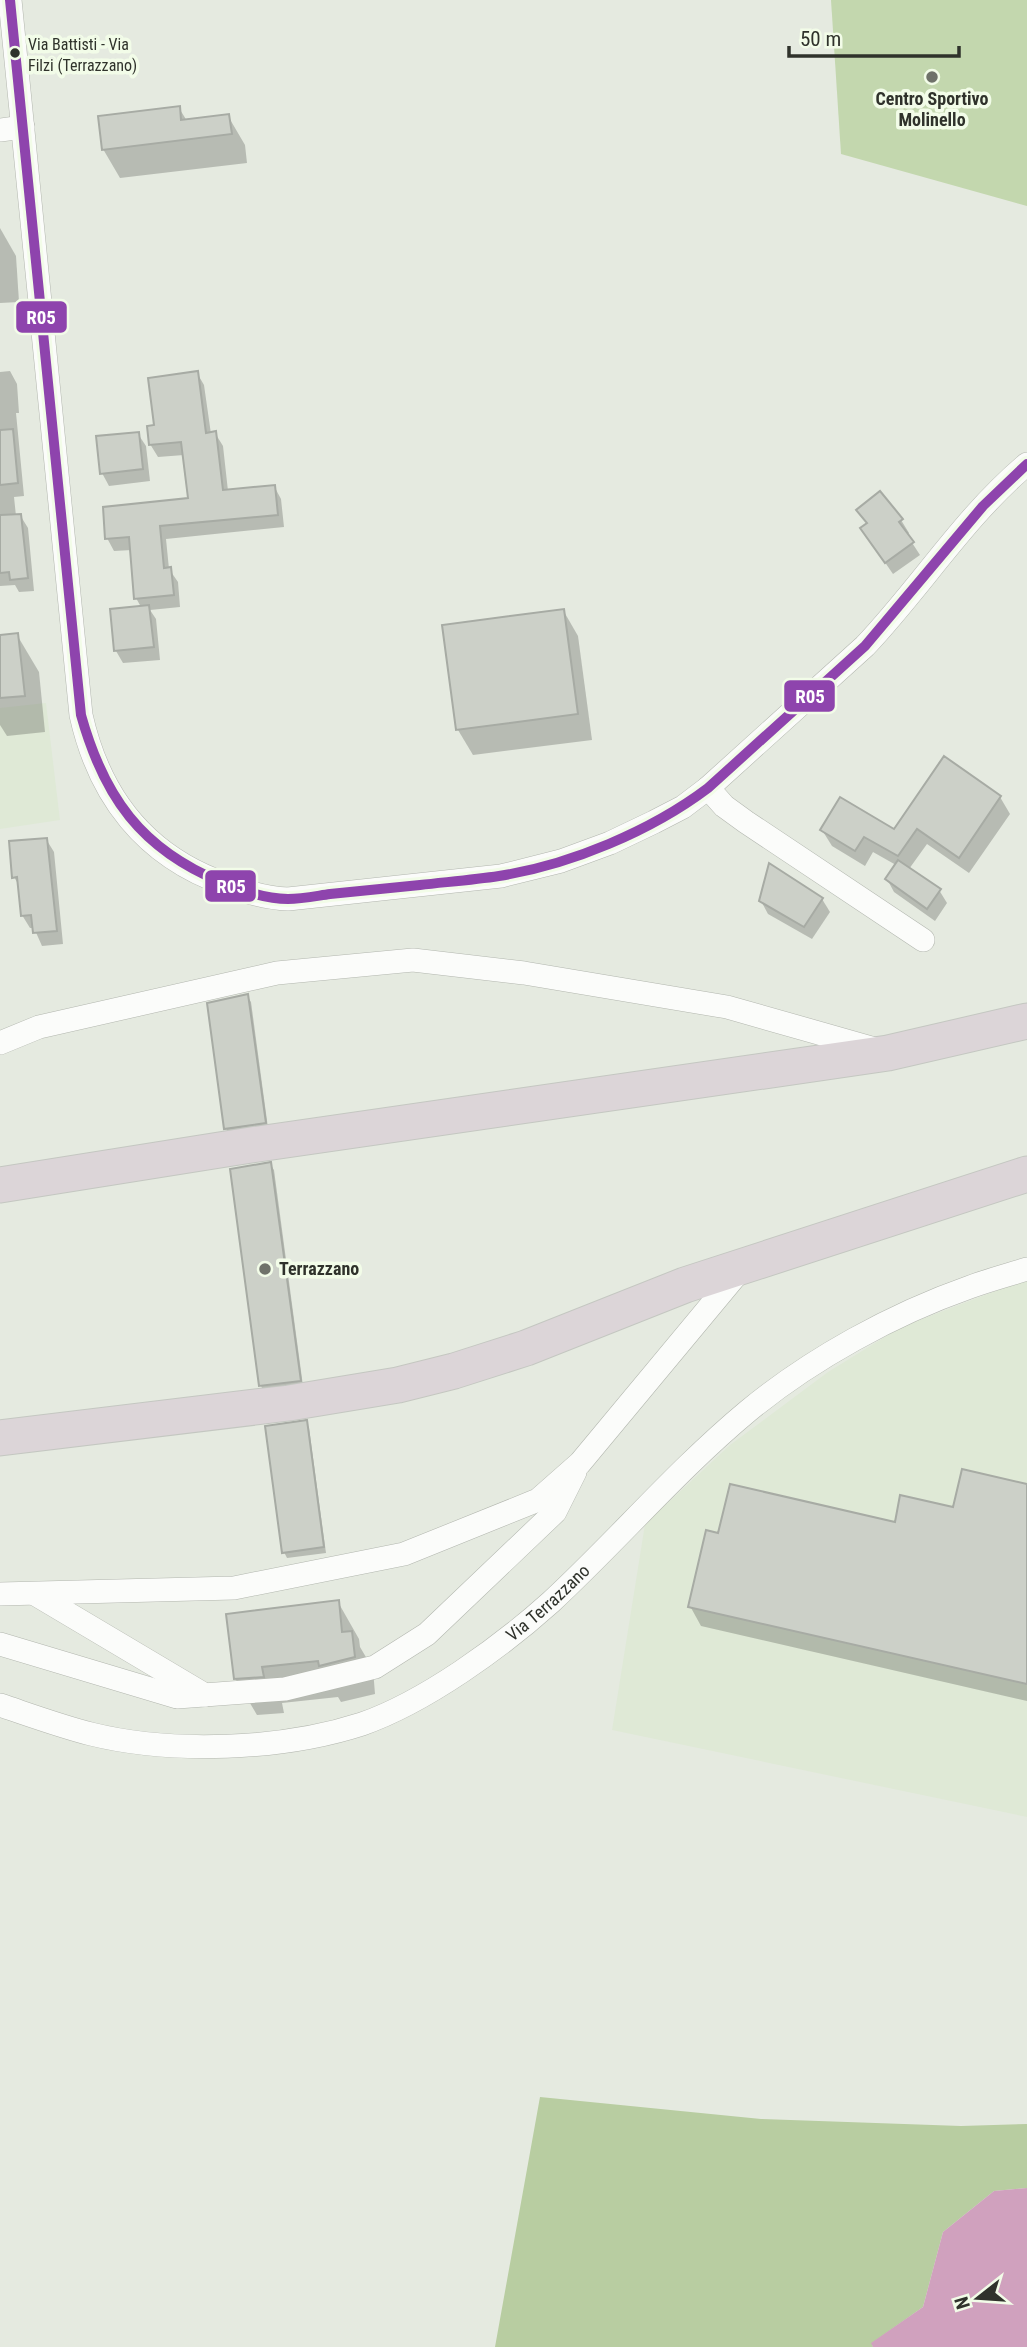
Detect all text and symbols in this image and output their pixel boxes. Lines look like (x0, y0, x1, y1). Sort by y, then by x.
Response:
scale bar (789, 14, 959, 58)
text: 50 m (800, 27, 841, 51)
place label: Via Battisti - Via Filzi (Terrazzano) (28, 35, 137, 75)
marker: Via Battisti - Via Filzi (Terrazzano) (8, 46, 22, 60)
marker: Centro Sportivo Molinello (924, 69, 940, 85)
place label: Centro Sportivo Molinello (876, 88, 989, 130)
line badge: R05 (15, 300, 68, 334)
text: R05 (26, 306, 56, 329)
line badge: R05 (783, 679, 836, 713)
text: R05 (795, 685, 825, 708)
line badge: R05 (204, 869, 257, 903)
text: R05 (216, 875, 246, 898)
place label: Terrazzano (279, 1258, 359, 1279)
marker: Terrazzano (257, 1261, 273, 1277)
street label: Via Terrazzano (502, 1560, 594, 1645)
north arrow (943, 2263, 1013, 2333)
text: N (950, 2294, 975, 2312)

